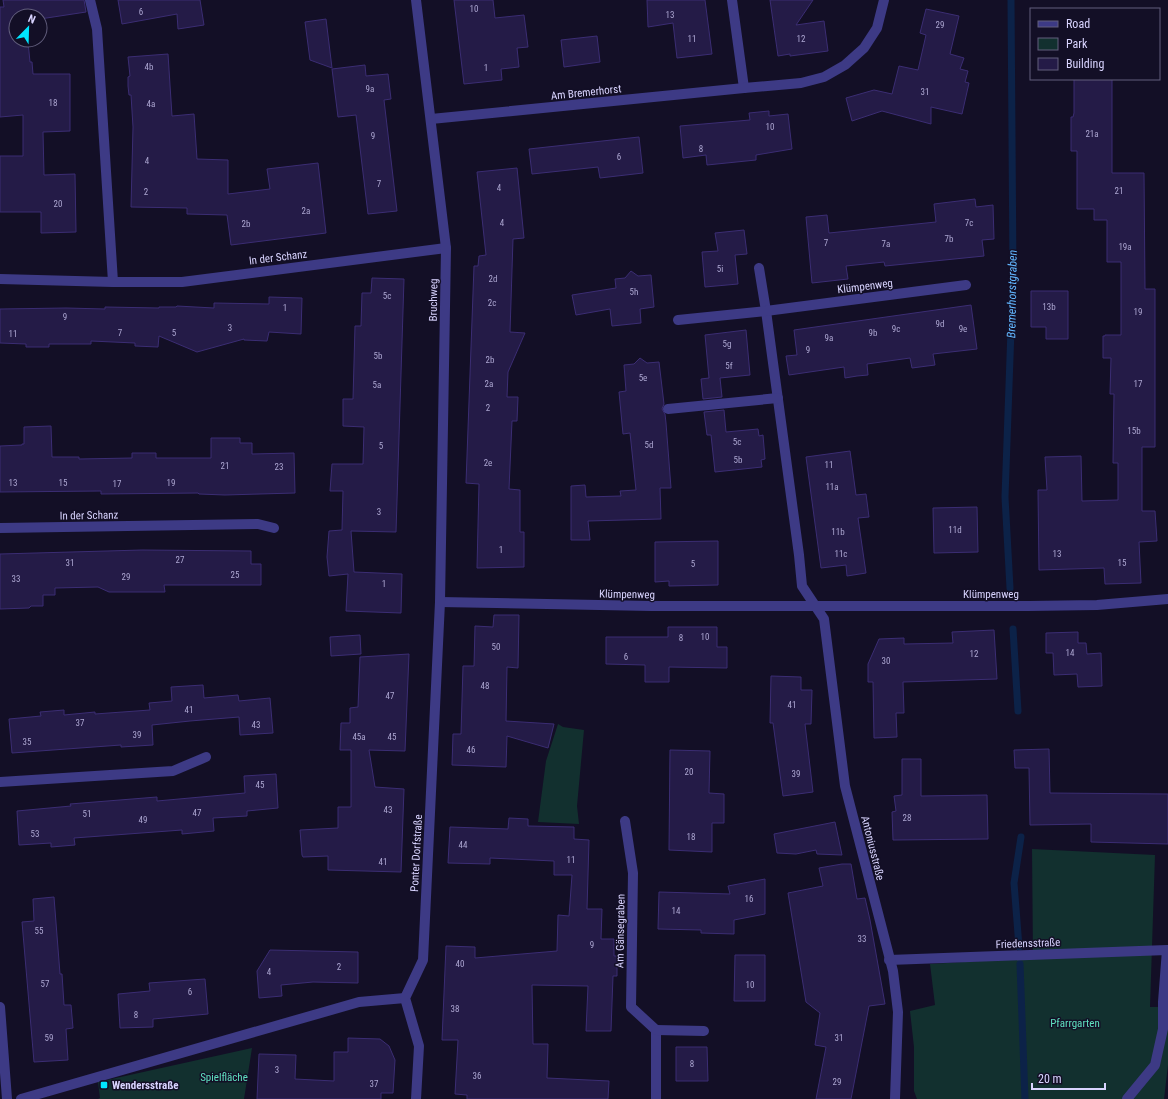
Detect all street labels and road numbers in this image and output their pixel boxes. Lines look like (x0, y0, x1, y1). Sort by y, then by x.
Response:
street label: Am Bremerhorst (550, 82, 622, 103)
street label: In der Schanz (248, 247, 308, 268)
street label: Klümpenweg (837, 277, 894, 296)
street label: Bruchweg (427, 279, 440, 322)
street label: In der Schanz (60, 508, 119, 523)
street label: Klümpenweg (599, 588, 655, 601)
street label: Klümpenweg (963, 588, 1019, 601)
street label: Ponter Dorfstraße (408, 814, 425, 892)
street label: Antoniusstraße (858, 814, 887, 882)
street label: Am Gänsegraben (613, 894, 628, 968)
street label: Friedensstraße (995, 936, 1061, 951)

